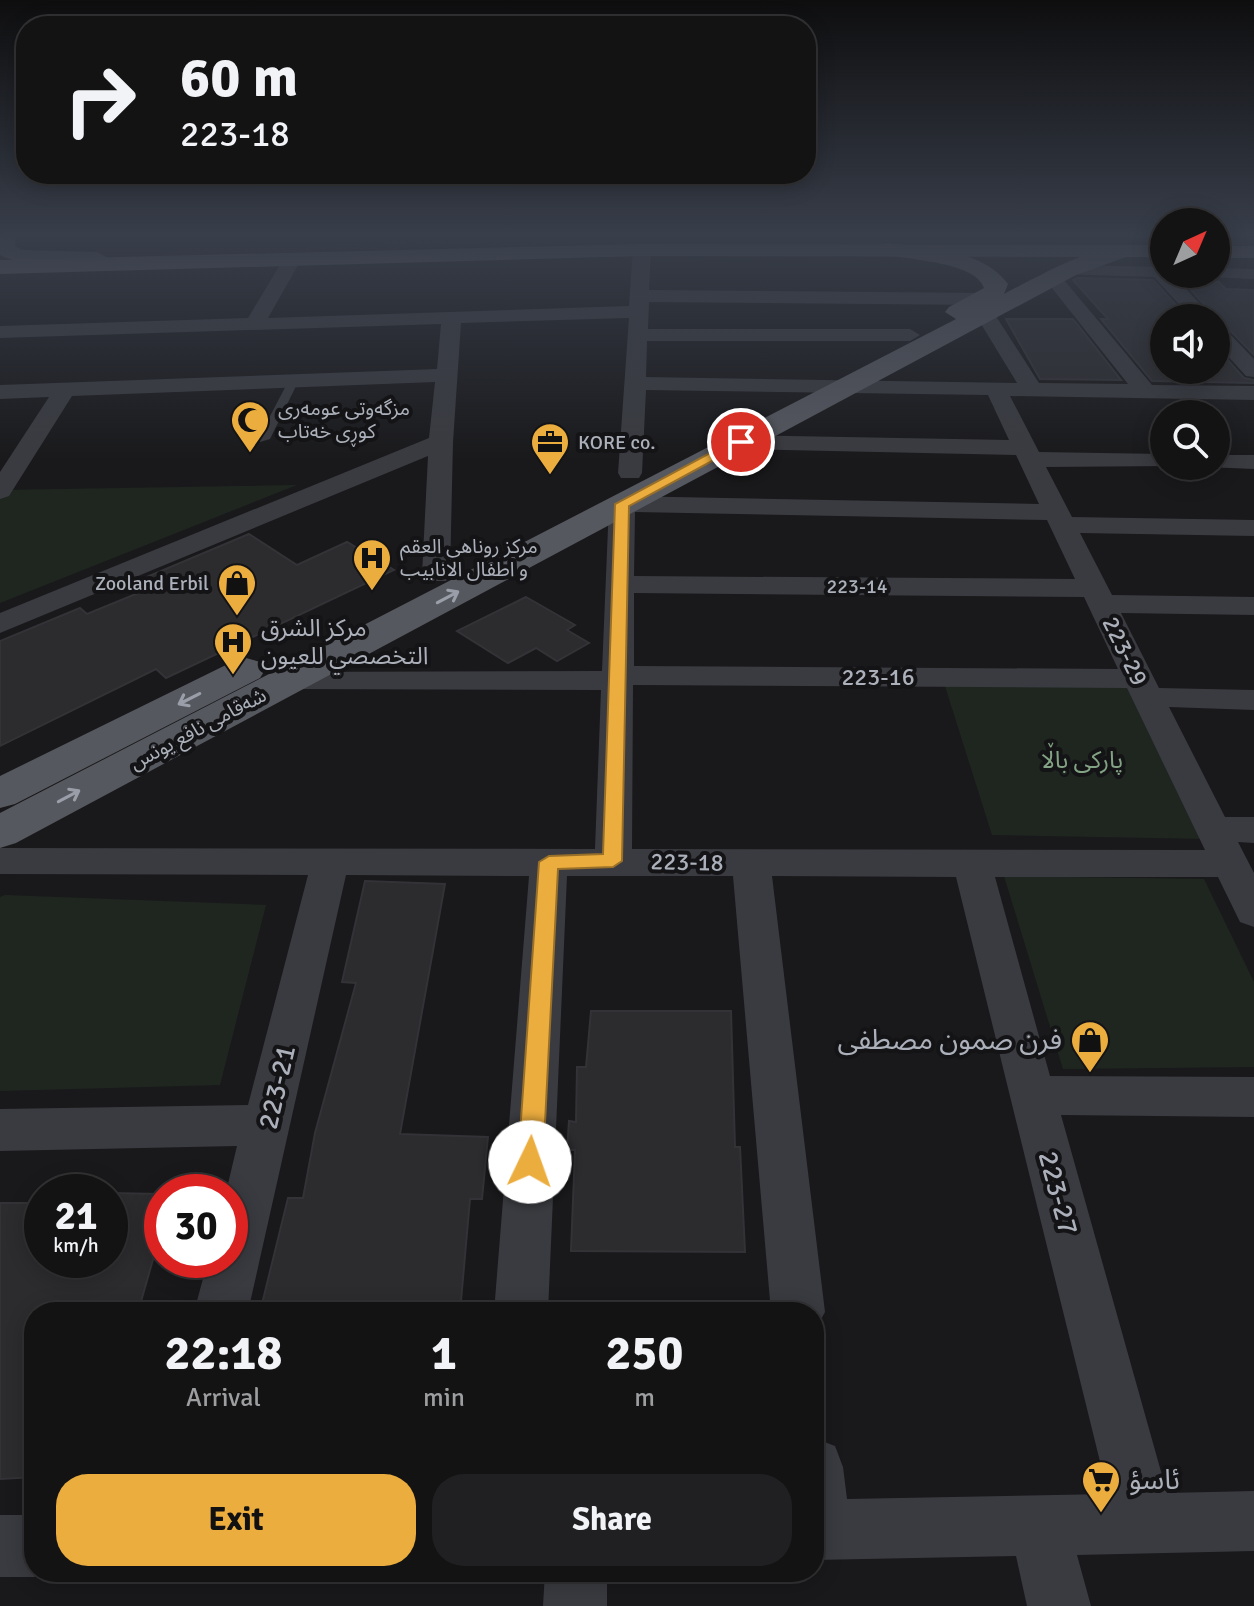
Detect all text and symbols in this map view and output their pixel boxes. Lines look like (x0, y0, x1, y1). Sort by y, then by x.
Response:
text: 60 m (180, 43, 298, 112)
icon: right (48, 48, 152, 152)
text: 223-18 (180, 112, 290, 157)
north arrow (1150, 208, 1230, 288)
map controls (1150, 208, 1230, 480)
button: sound (1150, 304, 1230, 384)
place label: مزگەوتی عومەری کوڕی خەتاب (278, 396, 410, 448)
mosque icon: مزگەوتی عومەری کوڕی خەتاب (229, 399, 271, 454)
button: search (1150, 400, 1230, 480)
pin (707, 408, 775, 476)
icon: arrive (719, 420, 763, 464)
office icon: KORE co. (529, 421, 571, 476)
place label: KORE co. (578, 430, 655, 455)
place label: مركز روناهي العقم و اطفال الانابيب (400, 534, 538, 582)
hospital icon: مركز روناهي العقم و اطفال الانابيب (351, 537, 393, 592)
shop icon: Zooland Erbil (216, 562, 258, 617)
place label: Zooland Erbil (95, 571, 209, 596)
street label: 223-14 (827, 574, 888, 599)
one-way arrow (435, 588, 459, 604)
street label: 223-29 (1095, 612, 1155, 690)
place label: مركز الشرق التخصصي للعيون (261, 613, 428, 675)
hospital icon: مركز الشرق التخصصي للعيون (212, 621, 254, 676)
street label: 223-16 (841, 662, 915, 692)
street label: شەقامی نافع یونس (125, 682, 272, 777)
one-way arrow (177, 692, 201, 707)
park label: پارکی باڵا (1041, 742, 1123, 775)
one-way arrow (57, 788, 81, 804)
street label: 223-18 (650, 846, 724, 878)
shop icon: فرن صمون مصطفى (1069, 1019, 1111, 1074)
place label: فرن صمون مصطفى (837, 1023, 1062, 1057)
street label: 223-21 (251, 1042, 303, 1132)
position arrow (488, 1120, 572, 1204)
street label: 223-27 (1031, 1147, 1085, 1239)
speed limit sign: 30 (144, 1174, 248, 1278)
text: 21 (54, 1191, 98, 1241)
text: km/h (53, 1233, 99, 1258)
text: 22:18 (165, 1324, 282, 1383)
text: 1 (431, 1324, 457, 1383)
text: 250 (606, 1324, 683, 1383)
text: Arrival (186, 1382, 261, 1414)
text: min (423, 1382, 465, 1414)
text: m (634, 1382, 655, 1414)
supermarket icon: ئاسؤ (1080, 1459, 1122, 1514)
place label: ئاسؤ (1129, 1463, 1180, 1497)
button: Exit (56, 1474, 416, 1566)
button: Share (432, 1474, 792, 1566)

